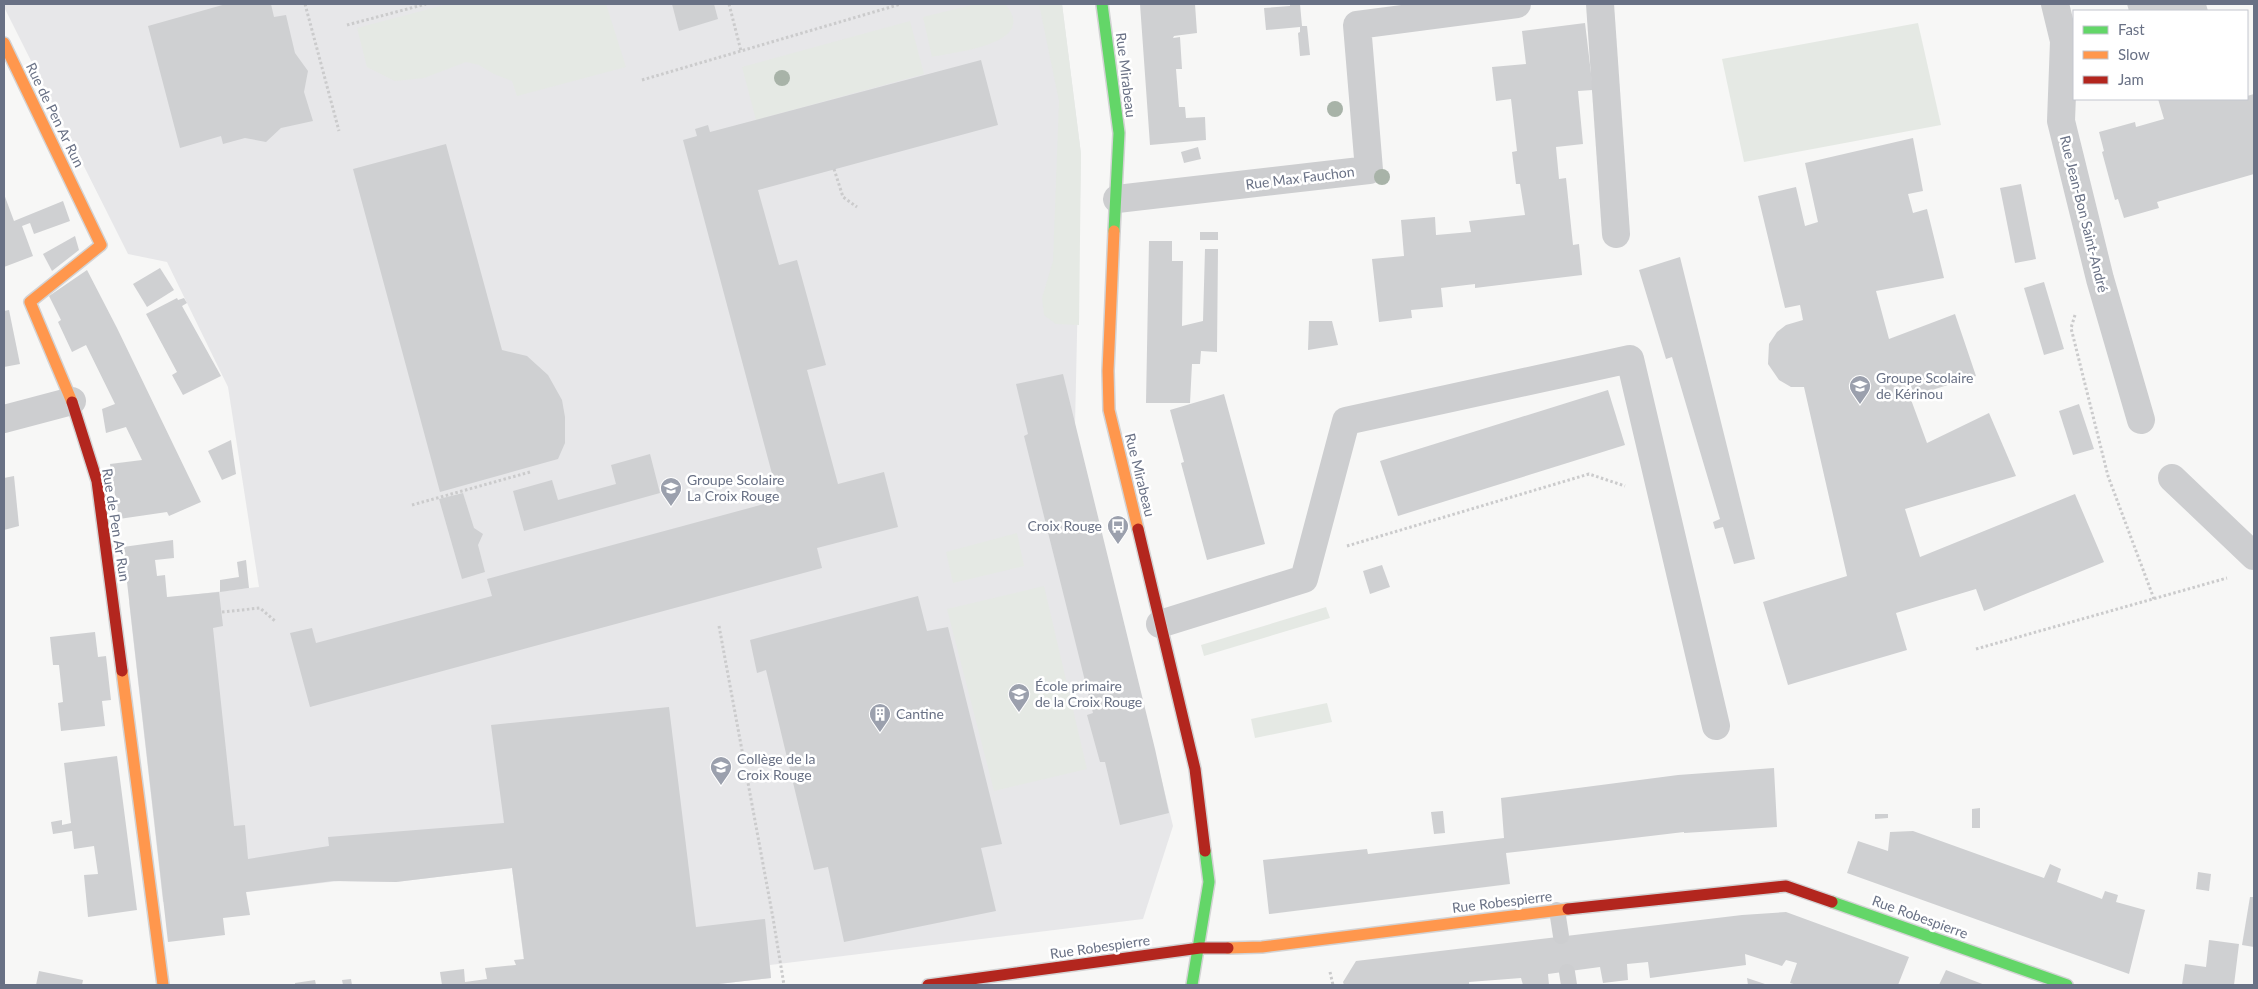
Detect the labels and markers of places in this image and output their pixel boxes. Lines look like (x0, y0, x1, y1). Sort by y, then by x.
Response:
place label: Groupe Scolaire de Kérinou (1876, 369, 1973, 402)
school or university icon: Groupe Scolaire de Kérinou (1848, 374, 1872, 405)
place label: Groupe Scolaire La Croix Rouge (687, 471, 784, 504)
school or university icon: Groupe Scolaire La Croix Rouge (659, 476, 683, 507)
bus stop icon: Croix Rouge (1106, 514, 1130, 545)
place label: Croix Rouge (1027, 517, 1102, 534)
place label: École primaire de la Croix Rouge (1035, 677, 1142, 710)
school or university icon: École primaire de la Croix Rouge (1007, 682, 1031, 713)
building icon: Cantine (868, 702, 892, 733)
place label: Cantine (896, 705, 944, 722)
place label: Collège de la Croix Rouge (737, 750, 815, 783)
school or university icon: Collège de la Croix Rouge (709, 755, 733, 786)

